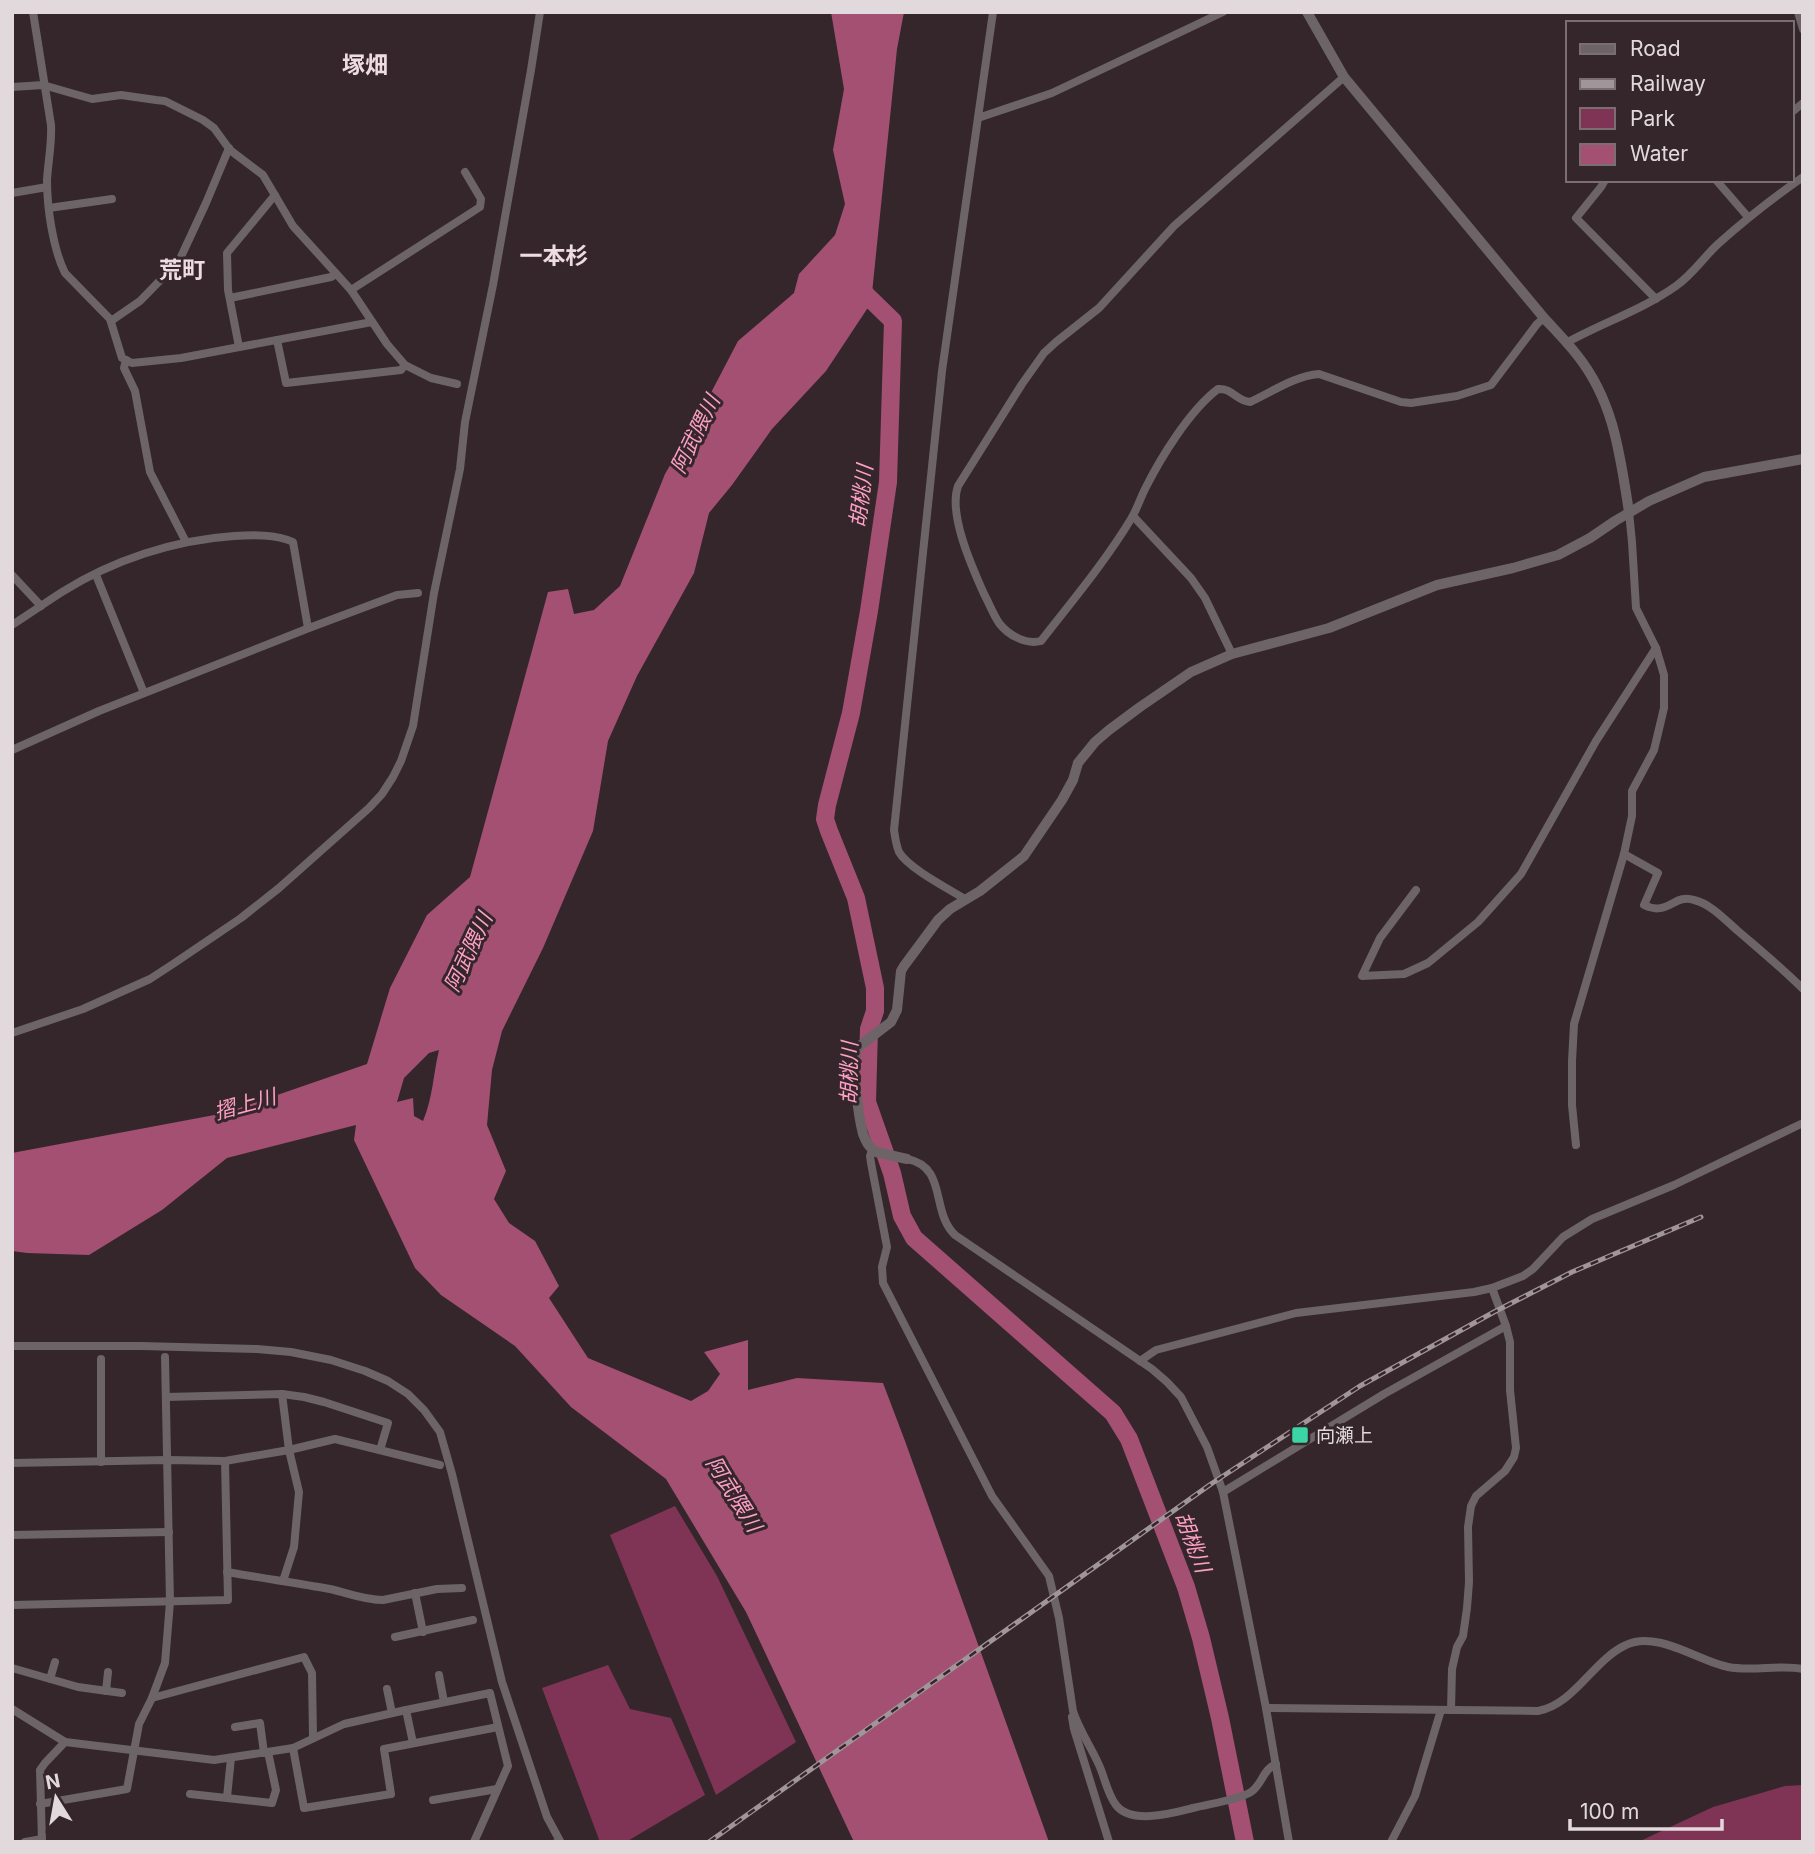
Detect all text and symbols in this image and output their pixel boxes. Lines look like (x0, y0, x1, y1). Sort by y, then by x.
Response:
legend (1566, 21, 1794, 182)
text: Road (1630, 36, 1681, 61)
district label: 塚畑 (342, 51, 388, 79)
text: Railway (1630, 71, 1706, 96)
text: Park (1630, 106, 1675, 131)
text: Water (1630, 141, 1688, 166)
district label: 一本杉 (520, 242, 589, 270)
district label: 荒町 (159, 256, 205, 284)
water label: 阿武隈川 (665, 389, 726, 477)
water label: 胡桃川 (845, 461, 877, 529)
water label: 阿武隈川 (439, 907, 498, 995)
water label: 胡桃川 (836, 1039, 862, 1105)
water label: 摺上川 (211, 1083, 281, 1124)
place label: 向瀬上 (1316, 1424, 1373, 1447)
marker: 向瀬上 (1290, 1425, 1310, 1445)
water label: 阿武隈川 (701, 1452, 768, 1538)
water label: 胡桃川 (1170, 1508, 1217, 1578)
north arrow (21, 1763, 91, 1833)
text: N (44, 1769, 62, 1794)
scale bar (1570, 1787, 1722, 1831)
text: 100 m (1580, 1799, 1639, 1824)

